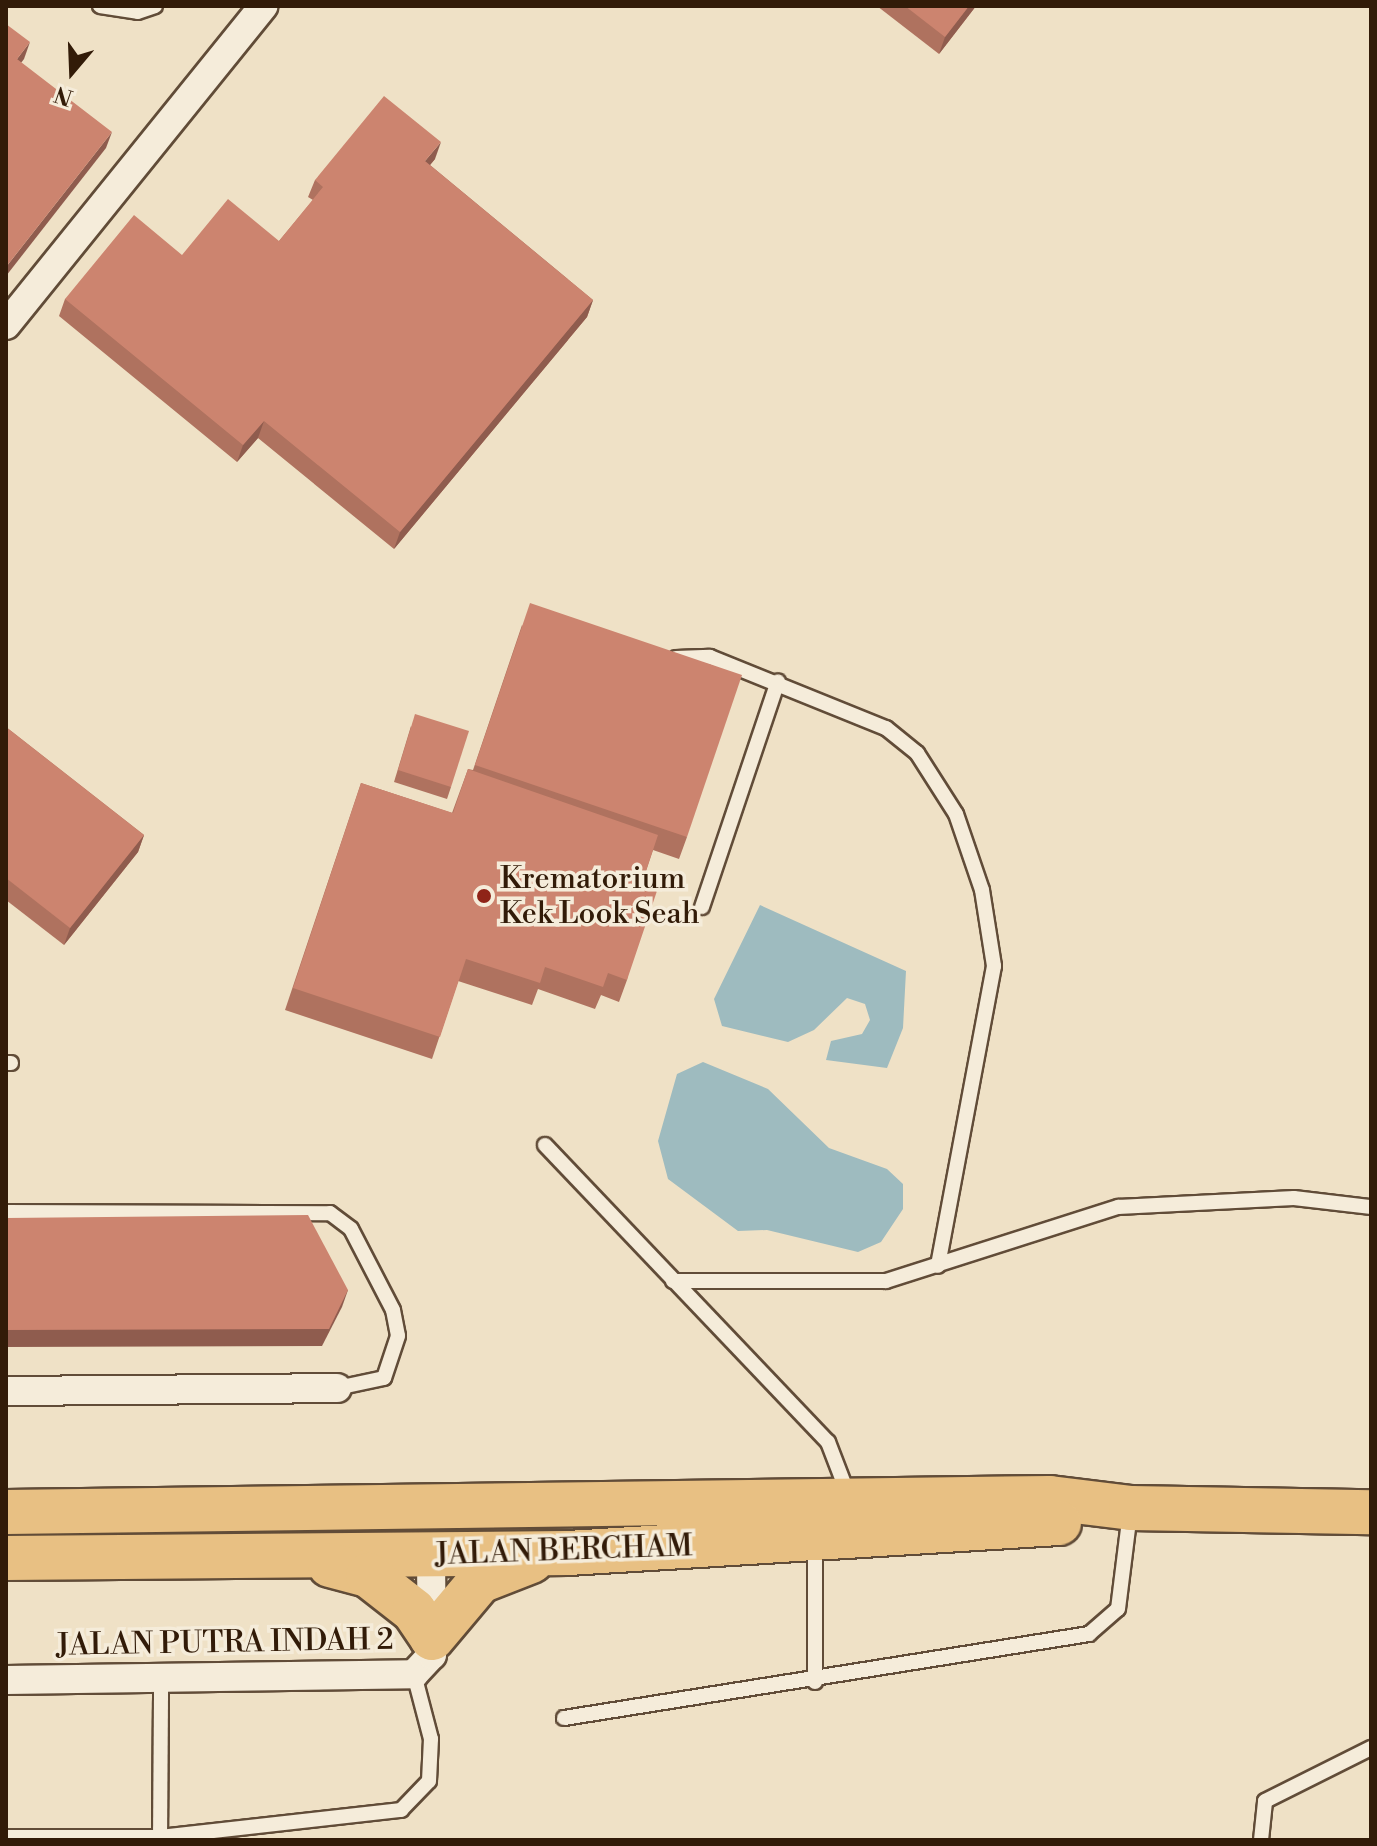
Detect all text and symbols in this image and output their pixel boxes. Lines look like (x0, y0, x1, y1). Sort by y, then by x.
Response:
north arrow (32, 32, 112, 112)
text: N (51, 80, 77, 111)
place label: Krematorium Kek Look Seah (500, 861, 700, 932)
marker: Krematorium Kek Look Seah (475, 887, 493, 905)
street label: JALAN BERCHAM (435, 1529, 693, 1573)
street label: JALAN PUTRA INDAH 2 (56, 1622, 394, 1664)

